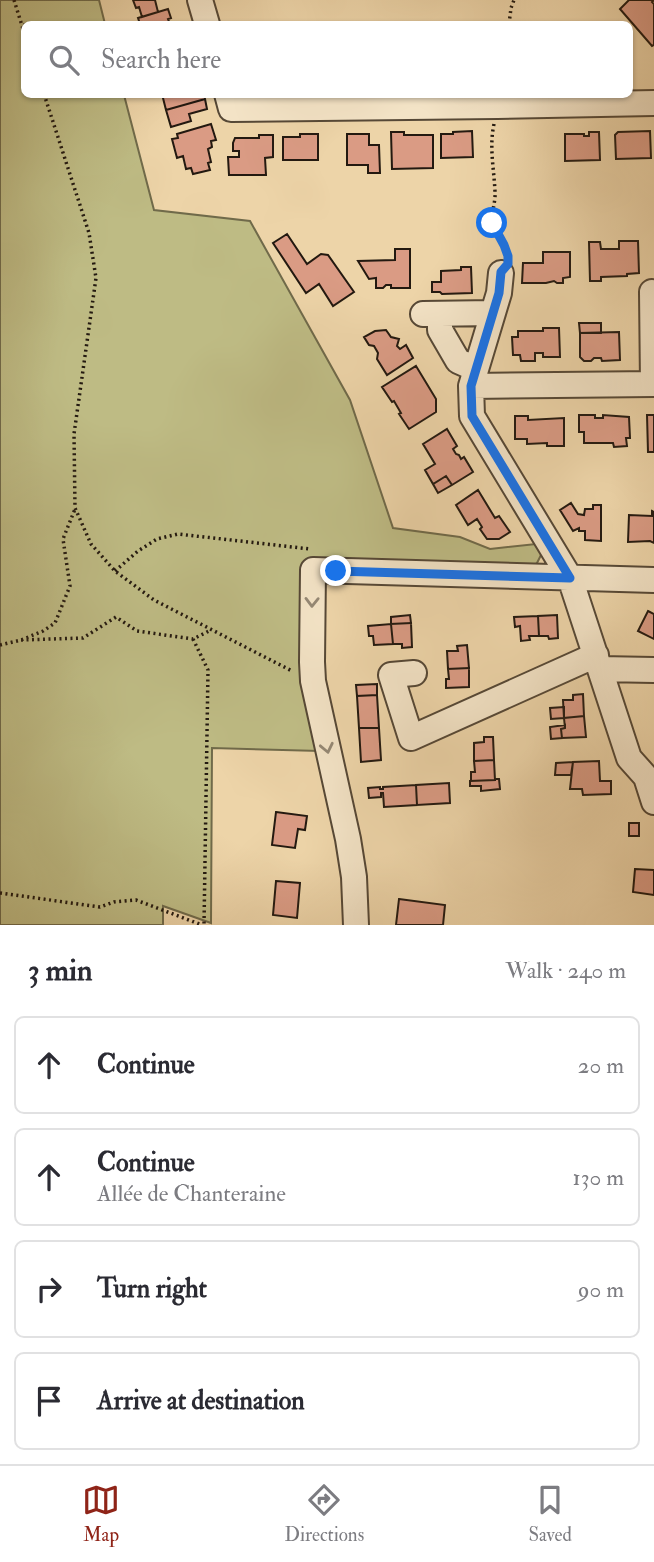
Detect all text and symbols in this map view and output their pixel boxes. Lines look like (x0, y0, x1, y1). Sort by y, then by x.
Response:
search box (21, 21, 633, 98)
icon: search (45, 41, 83, 79)
text: Search here (101, 44, 221, 76)
route start (476, 207, 507, 238)
route end (320, 555, 351, 586)
one-way arrow (304, 597, 320, 608)
one-way arrow (319, 741, 334, 753)
text: 3 min (28, 952, 93, 989)
text: Walk · 240 m (506, 956, 626, 985)
icon: ahead (30, 1046, 68, 1084)
text: Continue (97, 1049, 195, 1081)
text: 20 m (578, 1051, 624, 1080)
text: Continue (97, 1147, 195, 1179)
icon: ahead (30, 1158, 68, 1196)
text: 130 m (572, 1163, 624, 1192)
text: Allée de Chanteraine (97, 1179, 286, 1208)
icon: right (30, 1270, 68, 1308)
text: Turn right (97, 1273, 207, 1305)
text: 90 m (578, 1275, 624, 1304)
icon: arrive (30, 1382, 68, 1420)
text: Arrive at destination (97, 1385, 305, 1417)
tab: Map (82, 1481, 120, 1547)
tab: Directions (284, 1481, 364, 1547)
tab: Saved (528, 1481, 572, 1547)

